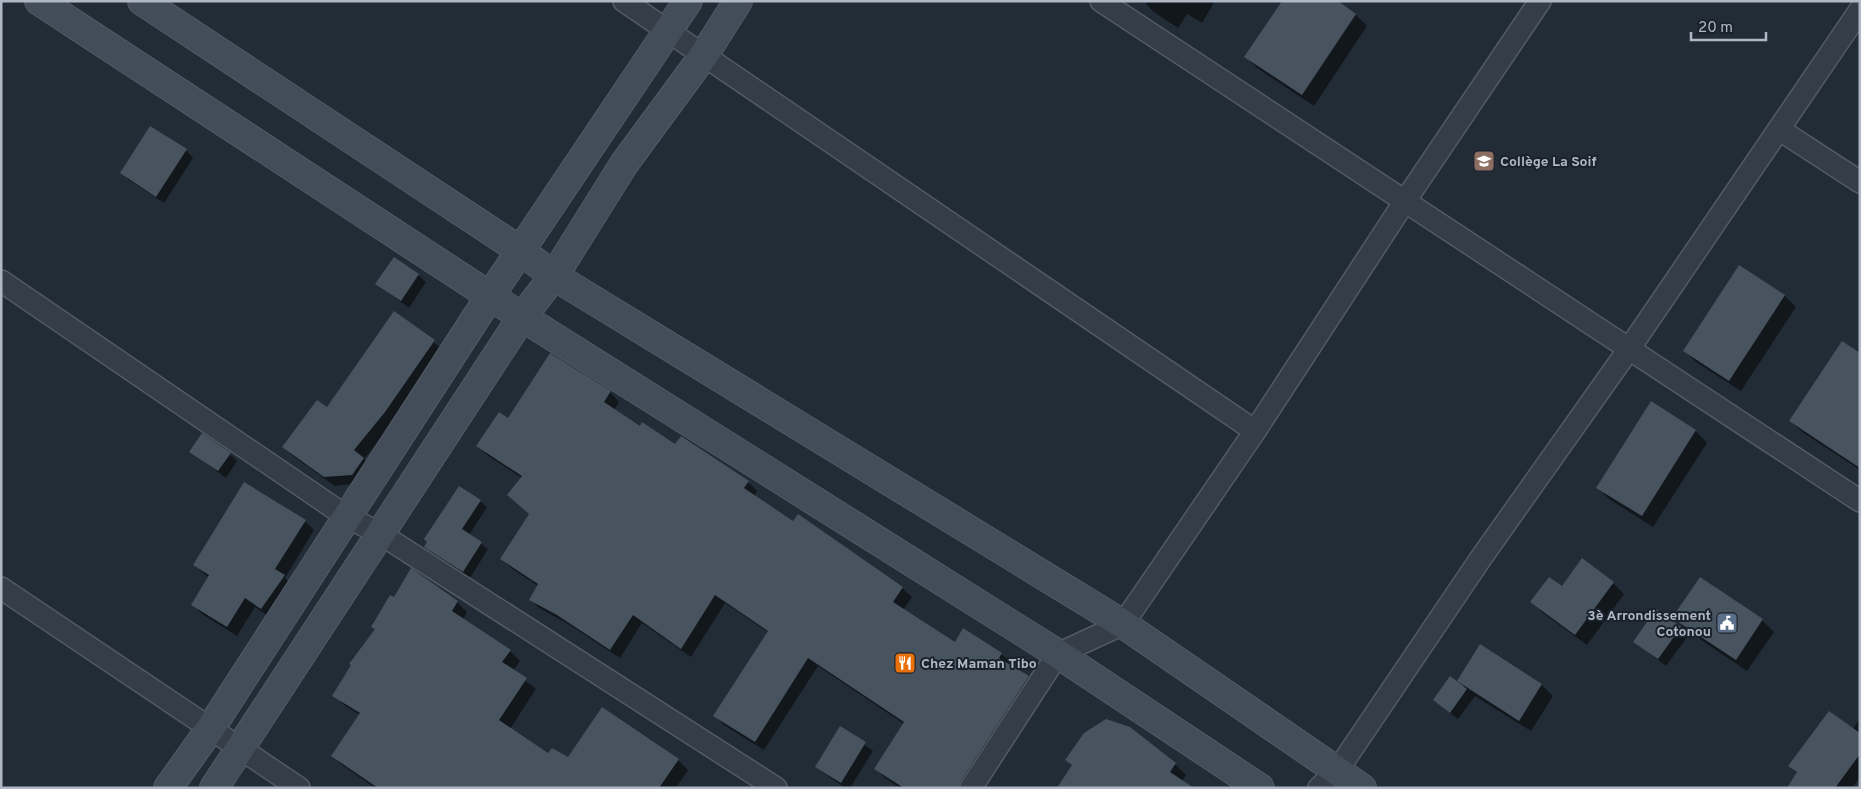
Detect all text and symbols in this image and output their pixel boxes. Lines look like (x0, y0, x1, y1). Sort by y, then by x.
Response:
scale bar (1691, 10, 1766, 42)
text: 20 m (1698, 19, 1733, 38)
school or university icon: Collège La Soif (1472, 149, 1496, 173)
place label: Collège La Soif (1500, 154, 1597, 171)
place label: 3è Arrondissement Cotonou (1587, 608, 1711, 641)
public building icon: 3è Arrondissement Cotonou (1715, 611, 1739, 635)
restaurant icon: Chez Maman Tibo (893, 651, 917, 675)
place label: Chez Maman Tibo (921, 656, 1037, 673)

